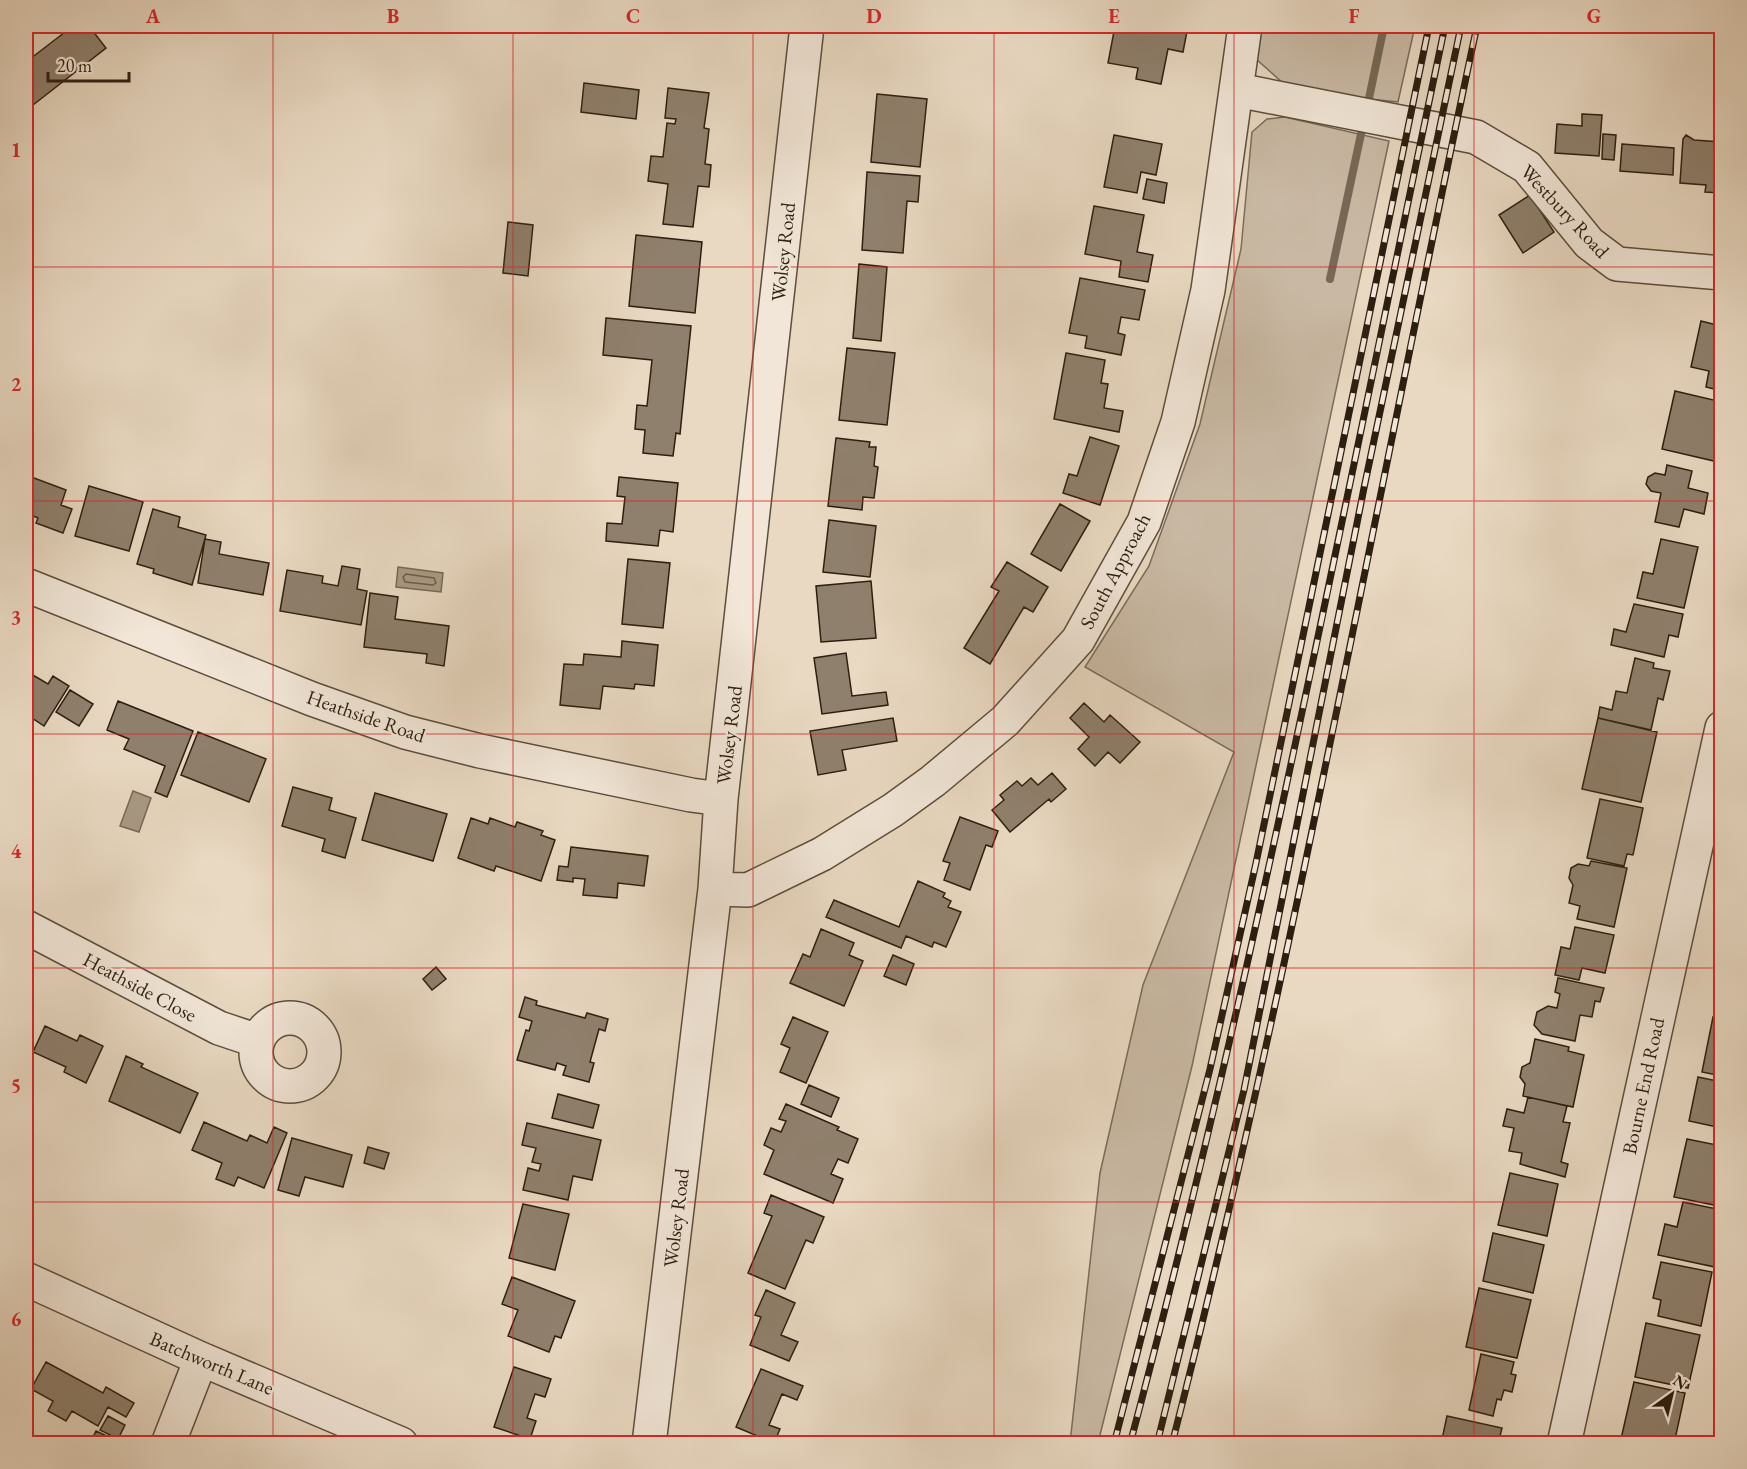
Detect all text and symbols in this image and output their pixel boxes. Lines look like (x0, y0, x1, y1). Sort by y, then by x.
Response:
text: A (145, 3, 161, 29)
text: B (387, 3, 399, 29)
text: C (626, 3, 640, 29)
text: D (866, 3, 882, 29)
text: E (1108, 3, 1120, 29)
text: F (1349, 3, 1360, 29)
text: G (1587, 3, 1601, 29)
scale bar (48, 45, 129, 83)
text: 20 m (57, 54, 92, 77)
text: 1 (11, 137, 21, 163)
street label: Westbury Road (1515, 159, 1616, 264)
street label: Wolsey Road (765, 200, 801, 303)
text: 2 (11, 371, 22, 397)
street label: South Approach (1074, 509, 1156, 633)
text: 3 (11, 604, 21, 630)
street label: Wolsey Road (710, 683, 748, 786)
street label: Heathside Road (303, 684, 430, 749)
text: 4 (11, 838, 22, 864)
street label: Heathside Close (79, 946, 201, 1028)
street label: Bourne End Road (1616, 1014, 1670, 1157)
text: 5 (11, 1072, 21, 1098)
street label: Wolsey Road (657, 1166, 695, 1269)
text: 6 (11, 1306, 22, 1332)
street label: Batchworth Lane (146, 1325, 278, 1401)
north arrow (1642, 1364, 1702, 1424)
text: N (1669, 1370, 1691, 1394)

